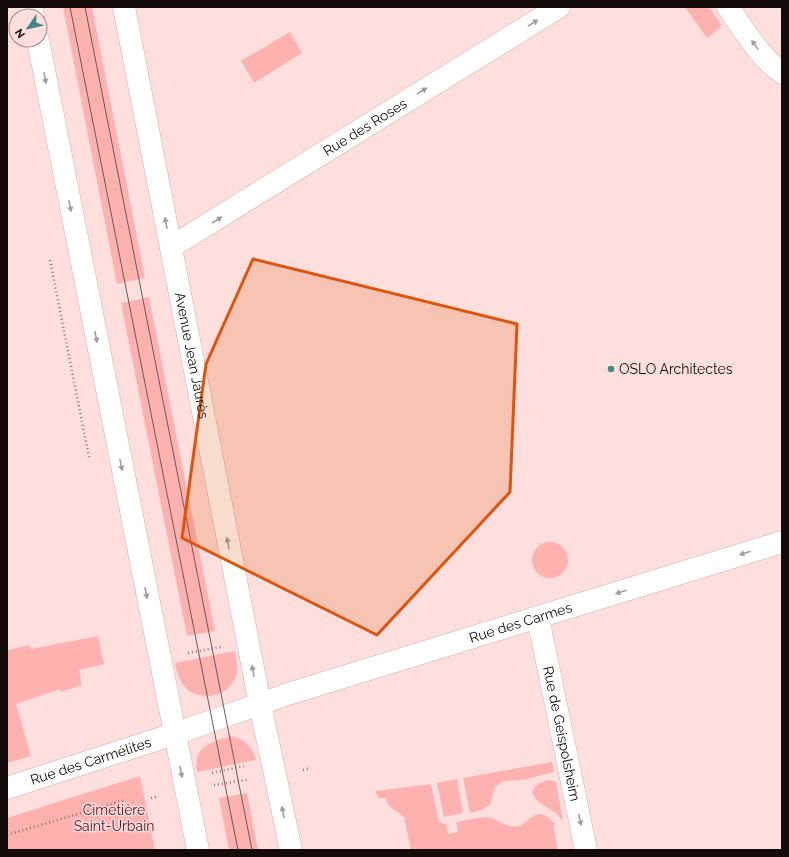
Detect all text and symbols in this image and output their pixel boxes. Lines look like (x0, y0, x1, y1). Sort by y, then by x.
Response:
north arrow (8, 8, 48, 48)
one-way arrow (528, 19, 538, 27)
text: N (12, 26, 28, 40)
one-way arrow (751, 40, 759, 51)
one-way arrow (43, 72, 49, 84)
one-way arrow (416, 88, 428, 95)
street label: Rue des Roses (320, 95, 410, 159)
one-way arrow (68, 200, 74, 212)
one-way arrow (211, 216, 223, 223)
one-way arrow (163, 217, 169, 229)
street label: Avenue Jean Jaurès (172, 291, 212, 420)
one-way arrow (94, 331, 100, 344)
place label: OSLO Architectes (619, 361, 733, 377)
marker: OSLO Architectes (606, 364, 616, 374)
one-way arrow (119, 459, 125, 471)
one-way arrow (225, 537, 231, 549)
one-way arrow (738, 550, 750, 556)
one-way arrow (144, 586, 150, 599)
one-way arrow (614, 589, 626, 595)
street label: Rue des Carmes (467, 599, 574, 646)
one-way arrow (250, 665, 256, 677)
street label: Rue de Geispolsheim (540, 665, 584, 803)
street label: Rue des Carmélites (28, 734, 153, 788)
one-way arrow (179, 766, 185, 778)
park label: Cimetière Saint-Urbain (74, 802, 154, 834)
one-way arrow (280, 806, 286, 818)
one-way arrow (577, 814, 583, 826)

